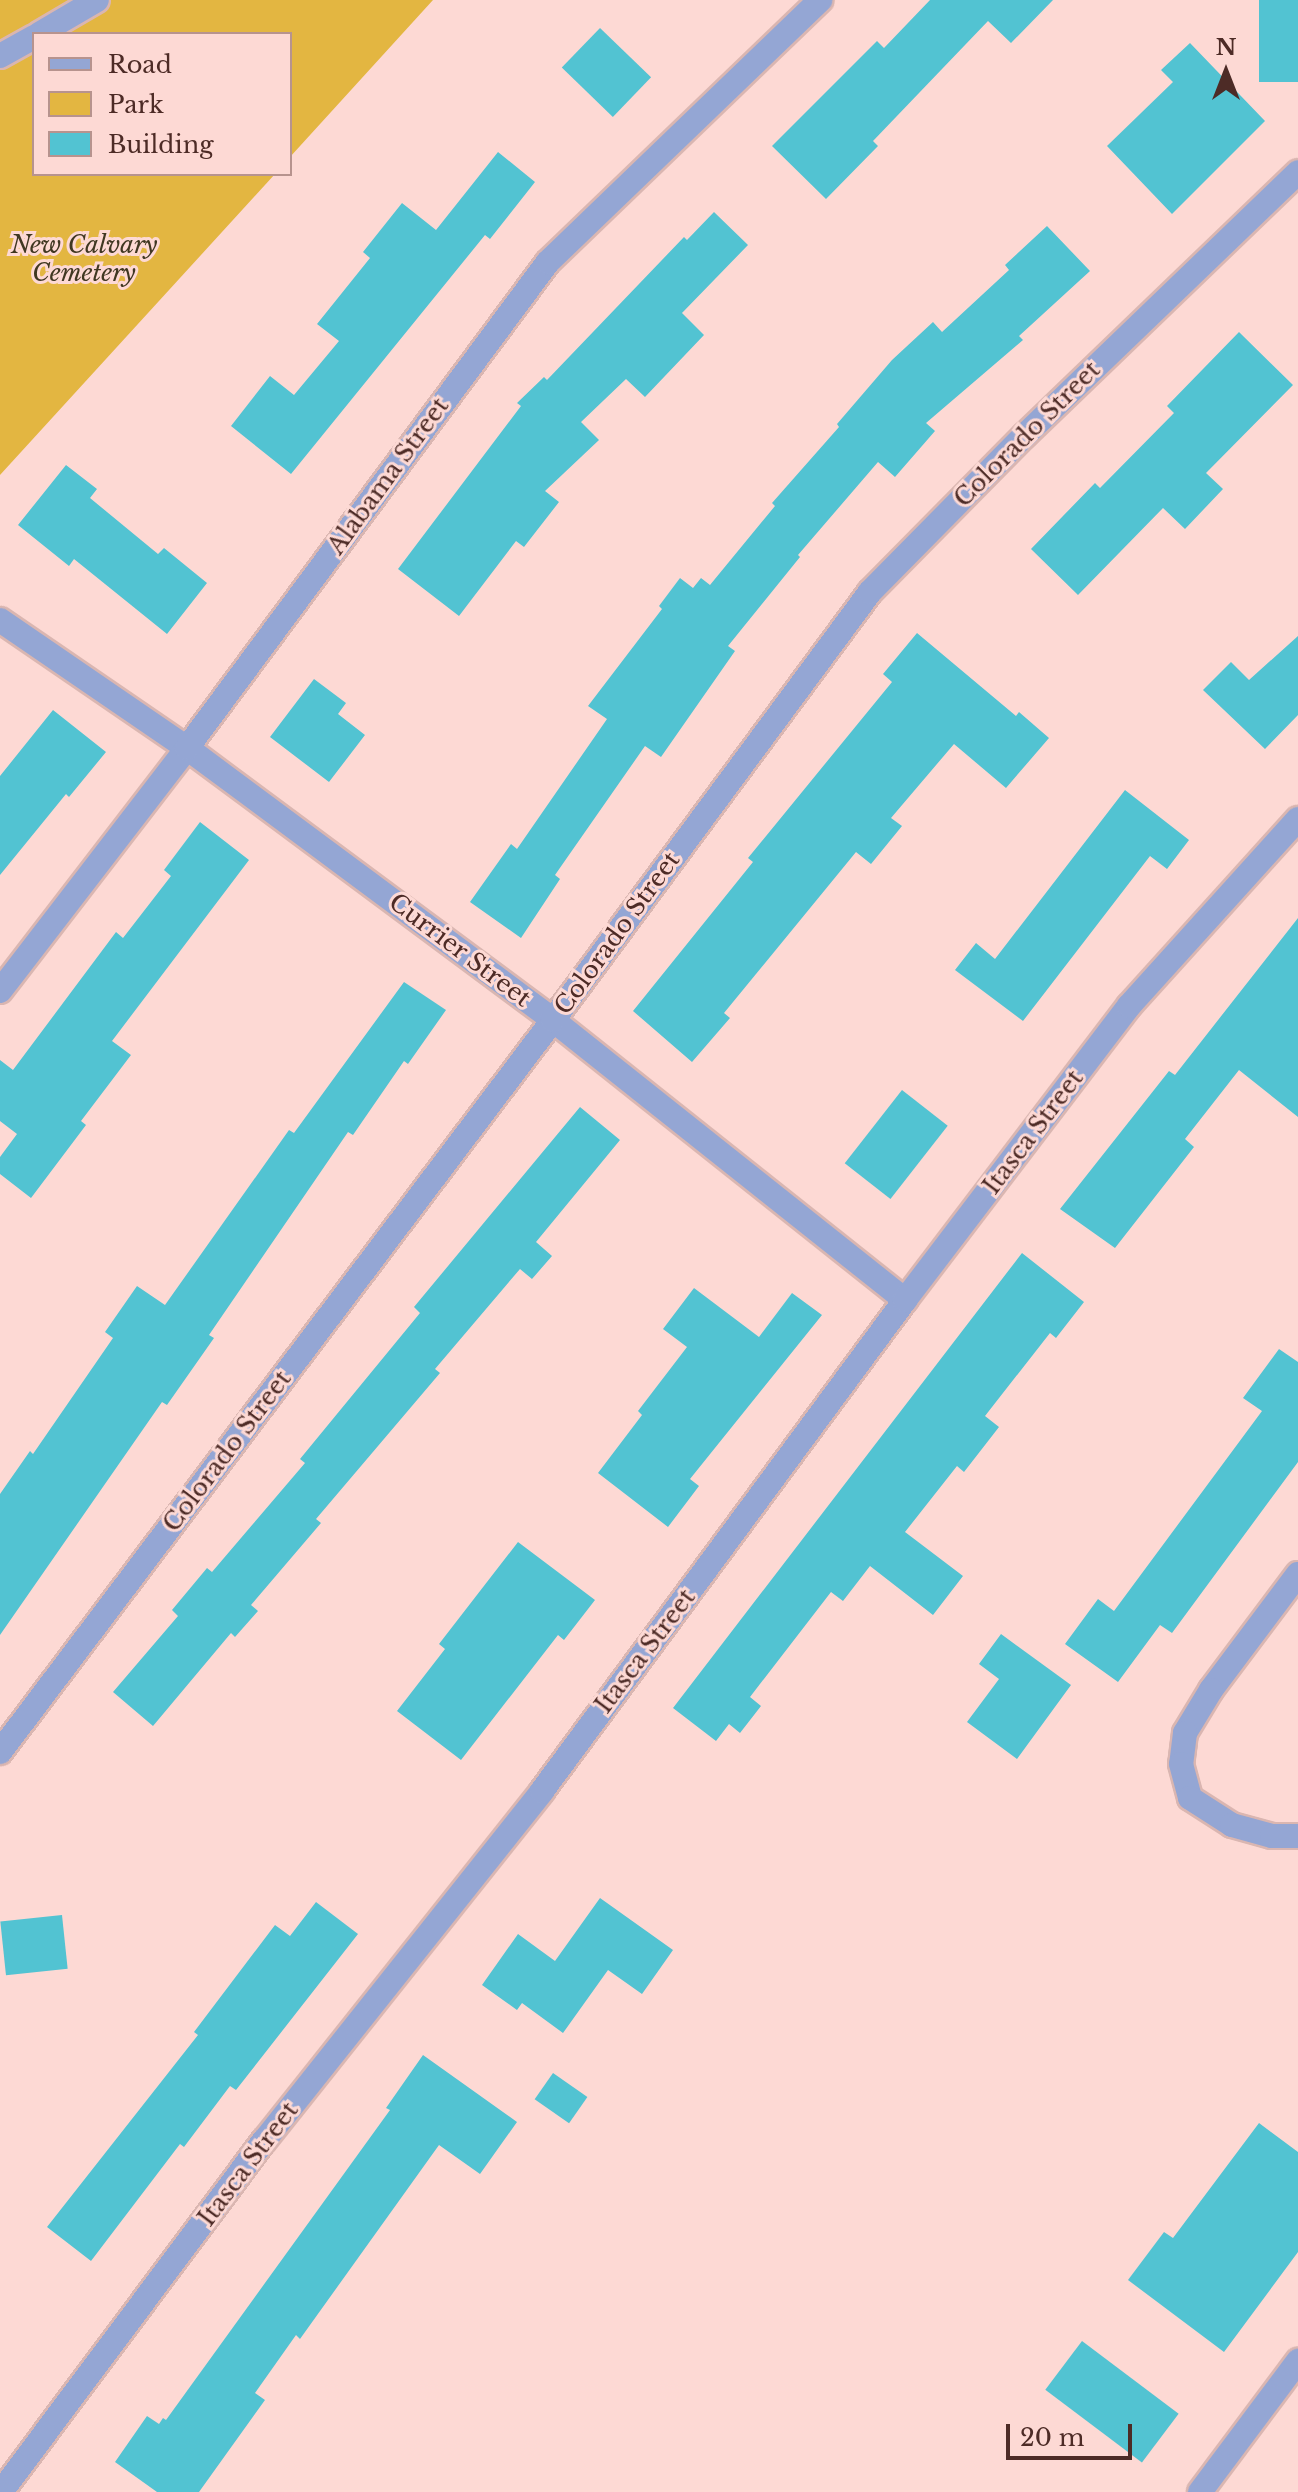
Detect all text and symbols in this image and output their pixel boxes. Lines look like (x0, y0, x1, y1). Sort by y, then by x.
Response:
legend (32, 32, 292, 176)
north arrow (1186, 32, 1266, 112)
text: N (1216, 34, 1236, 61)
text: Road (108, 50, 172, 79)
text: Park (108, 90, 164, 119)
text: Building (108, 130, 214, 159)
park label: New Calvary Cemetery (11, 231, 157, 287)
street label: Colorado Street (948, 355, 1106, 513)
street label: Alabama Street (321, 392, 455, 560)
street label: Colorado Street (548, 846, 686, 1020)
street label: Currier Street (383, 887, 537, 1013)
street label: Itasca Street (977, 1064, 1089, 1200)
street label: Colorado Street (157, 1365, 297, 1537)
street label: Itasca Street (589, 1583, 701, 1719)
street label: Itasca Street (192, 2096, 304, 2232)
scale bar (1010, 2408, 1136, 2458)
text: 20 m (1020, 2423, 1085, 2452)

